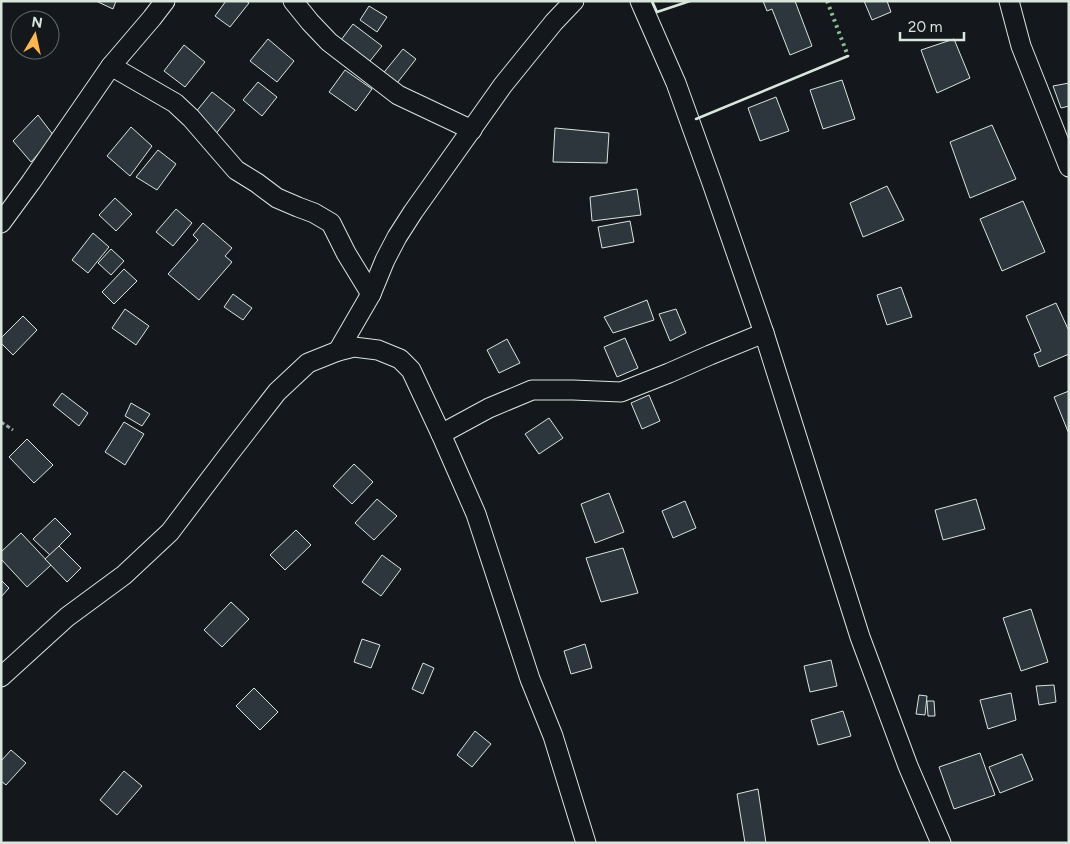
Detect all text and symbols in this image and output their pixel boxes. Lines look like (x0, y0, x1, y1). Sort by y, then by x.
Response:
north arrow (10, 10, 60, 60)
scale bar (900, 10, 964, 42)
text: N (30, 13, 44, 32)
text: 20 m (908, 18, 942, 36)

